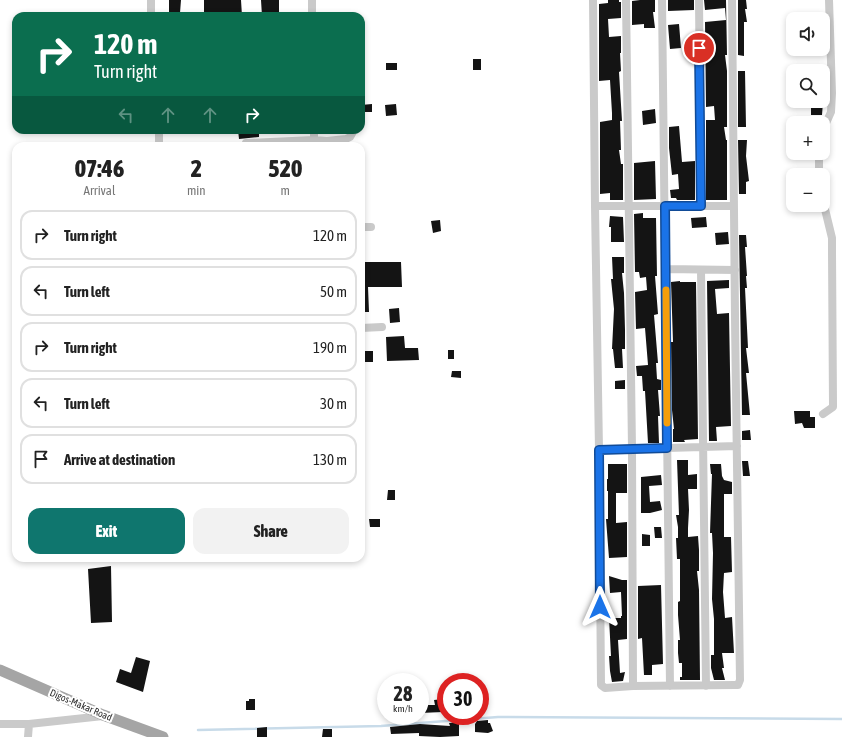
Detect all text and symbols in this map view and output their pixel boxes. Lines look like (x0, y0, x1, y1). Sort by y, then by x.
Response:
map controls (786, 12, 830, 212)
button: sound (786, 12, 830, 56)
icon: right (28, 28, 80, 80)
text: 120 m (94, 28, 157, 60)
pin (682, 31, 716, 65)
icon: arrive (688, 37, 710, 59)
text: Turn right (94, 61, 157, 82)
button: search (786, 64, 830, 108)
icon: left (115, 104, 137, 126)
icon: ahead (157, 104, 179, 126)
icon: ahead (199, 104, 221, 126)
icon: right (241, 104, 263, 126)
button: + (786, 116, 830, 160)
text: 07:46 (75, 155, 124, 182)
text: 2 (191, 155, 202, 182)
text: 520 (268, 155, 302, 182)
button: − (786, 168, 830, 212)
text: Arrival (84, 183, 115, 198)
text: min (187, 183, 206, 198)
text: m (281, 183, 290, 198)
icon: right (30, 224, 52, 246)
text: Turn right (64, 227, 117, 244)
text: 120 m (313, 227, 347, 244)
icon: left (30, 280, 52, 302)
text: Turn left (64, 283, 110, 300)
text: 50 m (320, 283, 347, 300)
icon: right (30, 336, 52, 358)
text: Turn right (64, 339, 117, 356)
text: 190 m (313, 339, 347, 356)
icon: left (30, 392, 52, 414)
text: Turn left (64, 395, 110, 412)
text: 30 m (320, 395, 347, 412)
icon: arrive (30, 448, 52, 470)
text: Arrive at destination (64, 451, 175, 468)
text: 130 m (313, 451, 347, 468)
button: Exit (28, 508, 185, 554)
button: Share (193, 508, 349, 554)
position arrow (579, 586, 621, 628)
speed limit sign: 30 (437, 673, 489, 725)
text: 28 (394, 682, 412, 705)
street label: Digos-Makar Road (48, 687, 114, 723)
text: km/h (393, 703, 413, 714)

